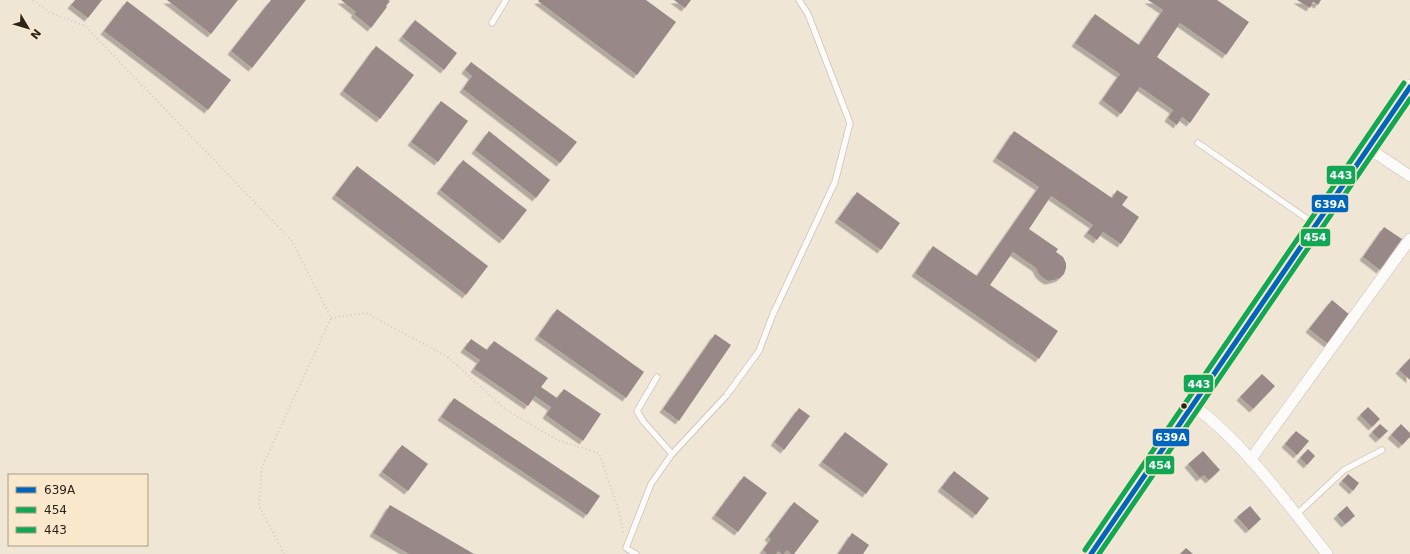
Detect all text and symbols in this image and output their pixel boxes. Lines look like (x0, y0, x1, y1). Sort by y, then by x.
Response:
north arrow (8, 8, 48, 48)
text: N (28, 26, 43, 41)
line badge: 443 (1326, 165, 1356, 185)
text: 443 (1330, 169, 1352, 182)
line badge: 639А (1311, 194, 1349, 213)
text: 639А (1314, 198, 1346, 211)
line badge: 454 (1300, 228, 1331, 247)
text: 454 (1304, 231, 1327, 244)
line badge: 443 (1183, 374, 1214, 393)
text: 443 (1188, 378, 1210, 391)
unlabelled marker (1179, 401, 1189, 411)
line badge: 639А (1152, 428, 1190, 447)
text: 639А (1155, 431, 1187, 444)
line badge: 454 (1145, 455, 1175, 475)
text: 454 (1149, 459, 1172, 472)
legend (8, 474, 148, 546)
text: 639А (44, 483, 76, 497)
text: 454 (44, 503, 67, 517)
text: 443 (44, 523, 67, 537)

